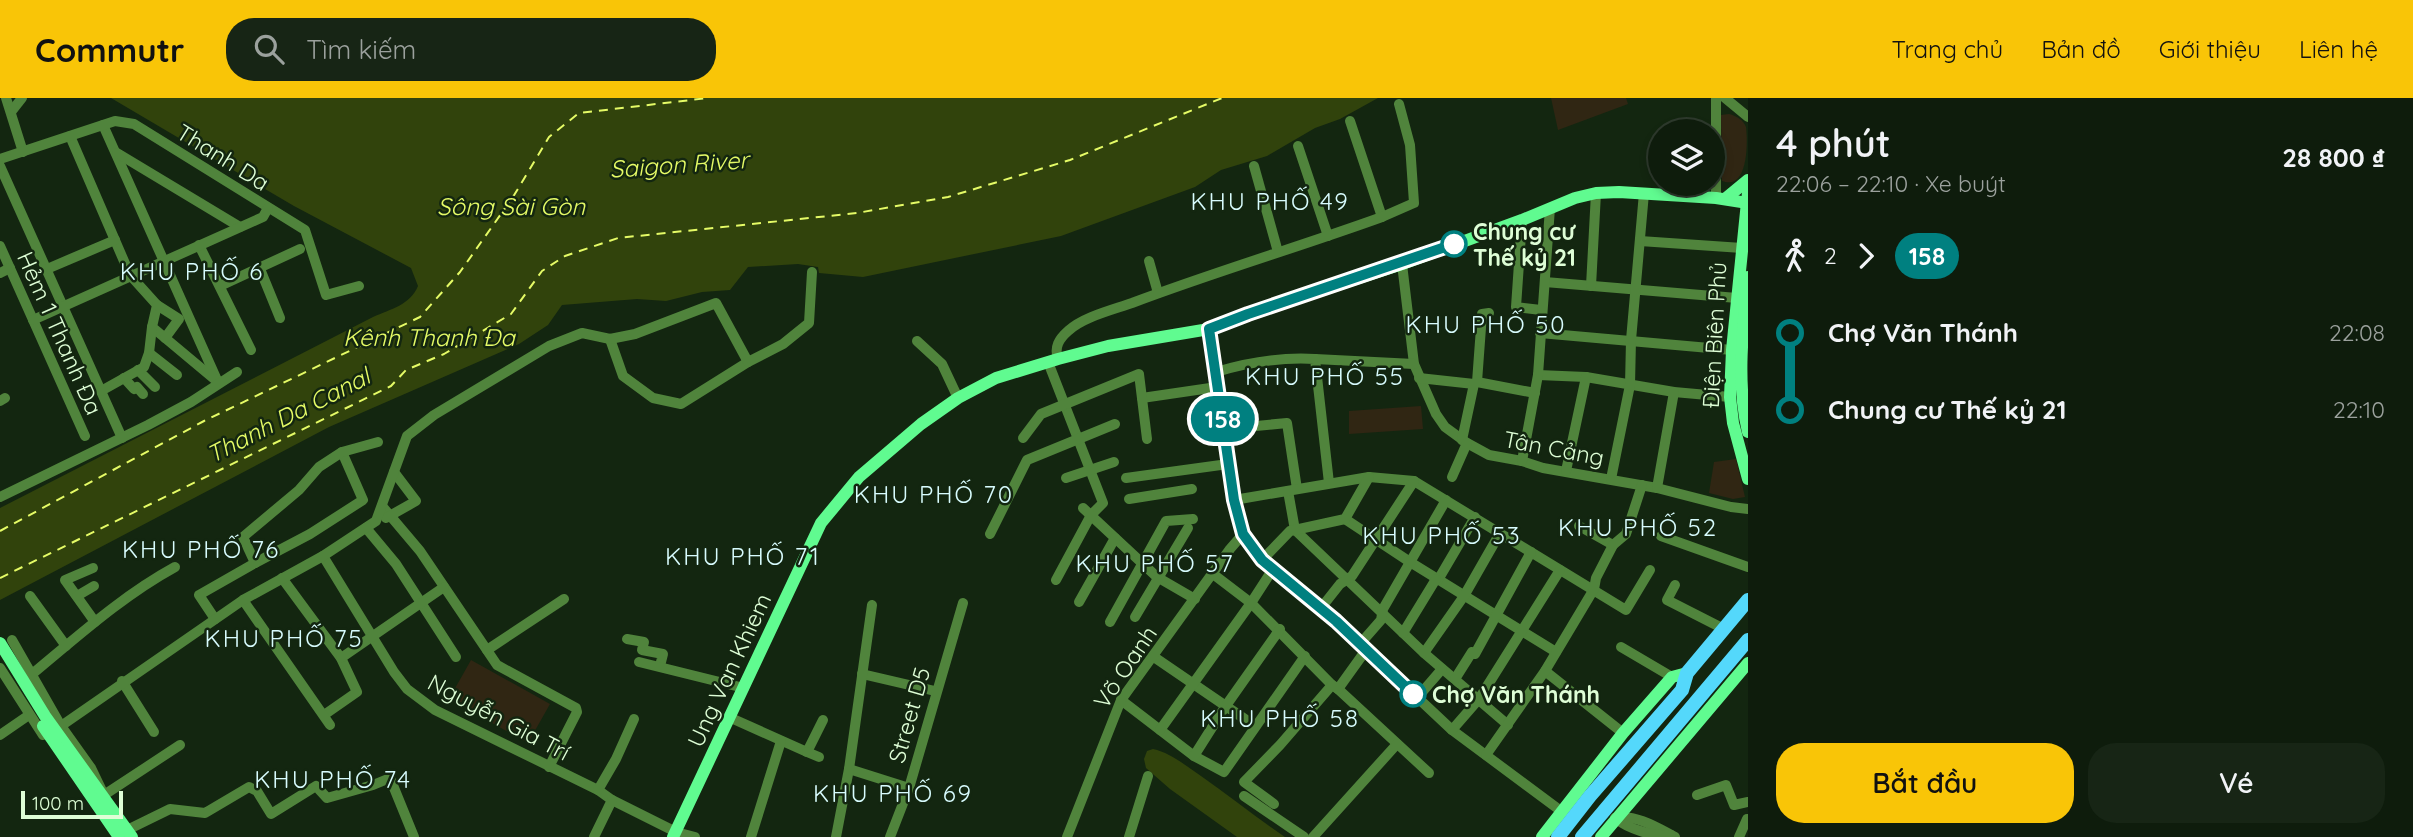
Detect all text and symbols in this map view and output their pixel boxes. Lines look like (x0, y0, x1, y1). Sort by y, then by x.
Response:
search box (226, 18, 716, 81)
text: Commutr (35, 29, 184, 70)
icon: search (250, 30, 288, 68)
text: Tìm kiếm (306, 33, 416, 66)
text: Trang chủ (1891, 34, 2003, 64)
text: Bản đồ (2041, 34, 2121, 64)
text: Giới thiệu (2159, 34, 2261, 64)
text: Liên hệ (2299, 34, 2378, 64)
street label: Thanh Da (171, 117, 275, 197)
map controls (1648, 119, 1725, 196)
button: layers (1648, 119, 1725, 196)
text: 4 phút (1776, 119, 1891, 167)
text: 28 800 ₫ (2282, 141, 2385, 174)
water label: Saigon River (609, 144, 752, 184)
text: 22:06 – 22:10 · Xe buýt (1776, 169, 2006, 198)
district label: KHU PHỐ 49 (1190, 186, 1350, 216)
water label: Sông Sài Gòn (437, 191, 586, 221)
place label: Chung cư Thế kỷ 21 (1473, 217, 1576, 272)
marker: Chung cư Thế kỷ 21 (1441, 231, 1467, 257)
icon: walk (1776, 237, 1814, 275)
icon: forward (1847, 237, 1885, 275)
text: 2 (1824, 241, 1837, 270)
text: 158 (1909, 241, 1945, 271)
street label: Hẻm 1 Thanh Đa (11, 247, 109, 419)
district label: KHU PHỐ 6 (120, 256, 264, 286)
street label: Điện Biên Phủ (1696, 261, 1732, 409)
district label: KHU PHỐ 50 (1405, 309, 1567, 339)
text: Chợ Văn Thánh (1828, 316, 2018, 349)
text: 22:08 (2329, 318, 2385, 347)
water label: Kênh Thanh Đa (343, 322, 516, 352)
water label: Thanh Da Canal (201, 360, 377, 469)
district label: KHU PHỐ 55 (1245, 361, 1405, 391)
text: Chung cư Thế kỷ 21 (1828, 393, 2067, 426)
text: 22:10 (2333, 395, 2385, 424)
line badge: 158 (1183, 396, 1263, 442)
text: 158 (1205, 404, 1241, 434)
street label: Tân Cảng (1501, 424, 1607, 472)
district label: KHU PHỐ 70 (854, 479, 1014, 509)
district label: KHU PHỐ 52 (1558, 512, 1718, 542)
district label: KHU PHỐ 53 (1362, 520, 1522, 550)
district label: KHU PHỐ 76 (122, 534, 280, 564)
district label: KHU PHỐ 71 (665, 541, 821, 571)
district label: KHU PHỐ 57 (1075, 548, 1235, 578)
street label: Ung Van Khiem (681, 588, 777, 752)
street label: Võ Oanh (1087, 620, 1163, 714)
district label: KHU PHỐ 75 (204, 623, 364, 653)
street label: Street D5 (882, 664, 936, 766)
street label: Nguyễn Gia Trí (423, 667, 575, 767)
place label: Chợ Văn Thánh (1432, 680, 1600, 709)
marker: Chợ Văn Thánh (1400, 681, 1426, 707)
district label: KHU PHỐ 58 (1200, 703, 1360, 733)
button: Bắt đầu (1776, 743, 2074, 823)
button: Vé (2088, 743, 2385, 823)
district label: KHU PHỐ 74 (254, 764, 412, 794)
district label: KHU PHỐ 69 (813, 778, 973, 808)
scale bar (21, 788, 122, 820)
text: 100 m (32, 791, 84, 815)

